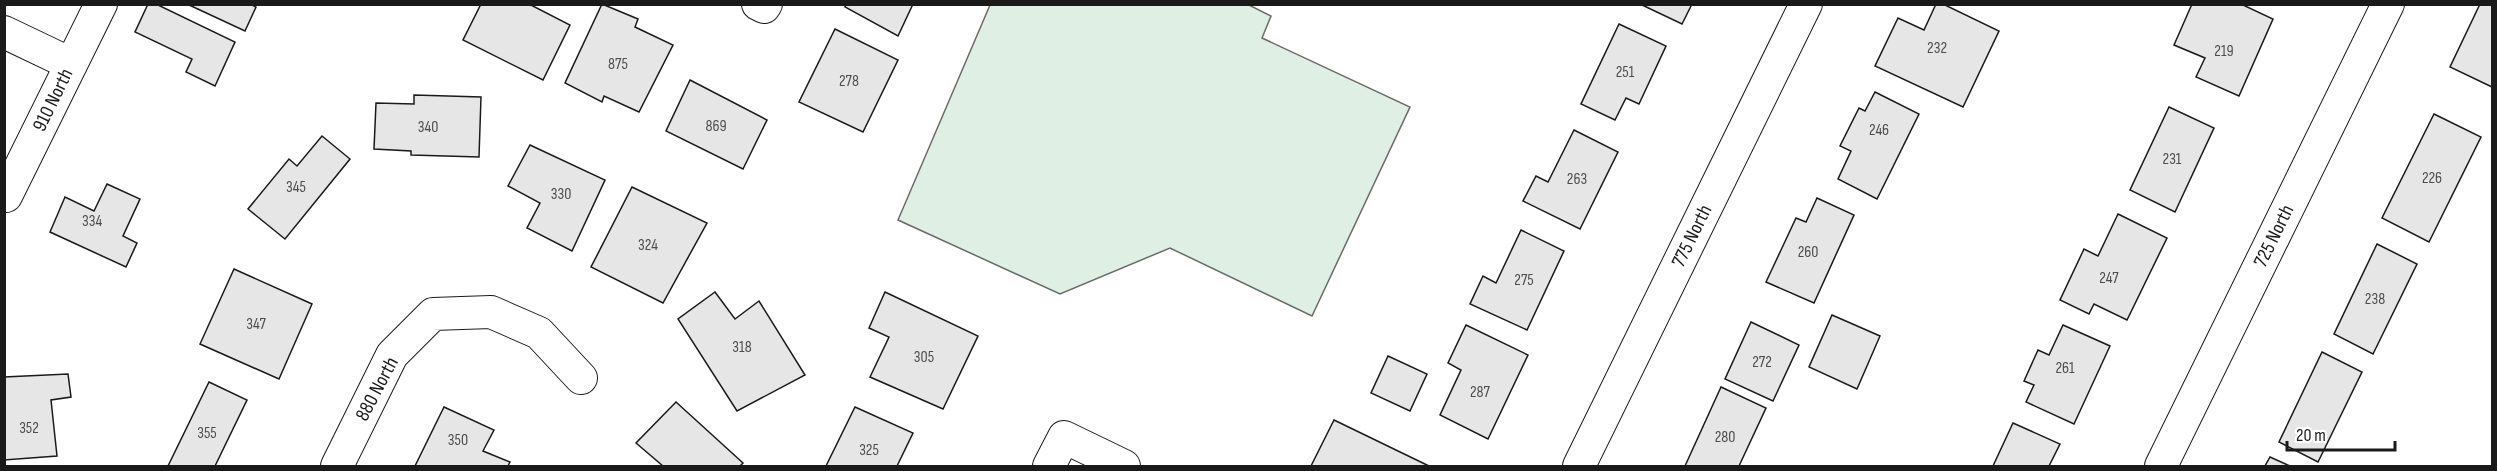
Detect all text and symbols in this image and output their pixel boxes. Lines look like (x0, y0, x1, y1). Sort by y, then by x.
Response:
house number: 232 (1927, 39, 1947, 58)
house number: 219 (2214, 42, 2234, 61)
house number: 875 (608, 55, 628, 74)
house number: 251 (1616, 63, 1635, 82)
street label: 910 North (28, 65, 78, 135)
house number: 278 (839, 72, 859, 91)
house number: 869 (705, 117, 727, 136)
house number: 340 (418, 118, 438, 137)
house number: 246 (1869, 121, 1889, 140)
house number: 231 (2163, 150, 2182, 169)
house number: 226 (2422, 169, 2442, 188)
house number: 263 (1567, 170, 1587, 189)
house number: 345 (286, 178, 306, 197)
house number: 330 (551, 185, 571, 204)
street label: 775 North (1667, 201, 1717, 271)
street label: 725 North (2249, 201, 2299, 271)
house number: 334 (82, 212, 102, 231)
house number: 324 (638, 236, 658, 255)
house number: 260 (1798, 243, 1818, 262)
house number: 247 (2099, 269, 2119, 288)
house number: 275 (1514, 271, 1534, 290)
house number: 238 (2365, 290, 2385, 309)
house number: 347 (246, 315, 266, 334)
house number: 318 (732, 338, 752, 357)
house number: 305 (914, 348, 934, 367)
street label: 880 North (350, 353, 404, 425)
house number: 272 (1752, 353, 1772, 372)
house number: 261 (2055, 359, 2075, 378)
house number: 287 (1470, 383, 1491, 402)
scale bar (2287, 414, 2395, 452)
house number: 352 (19, 419, 39, 438)
house number: 355 (197, 424, 217, 443)
text: 20 m (2296, 425, 2326, 446)
house number: 280 (1715, 428, 1735, 447)
house number: 350 (448, 431, 468, 450)
house number: 325 (859, 441, 879, 460)

